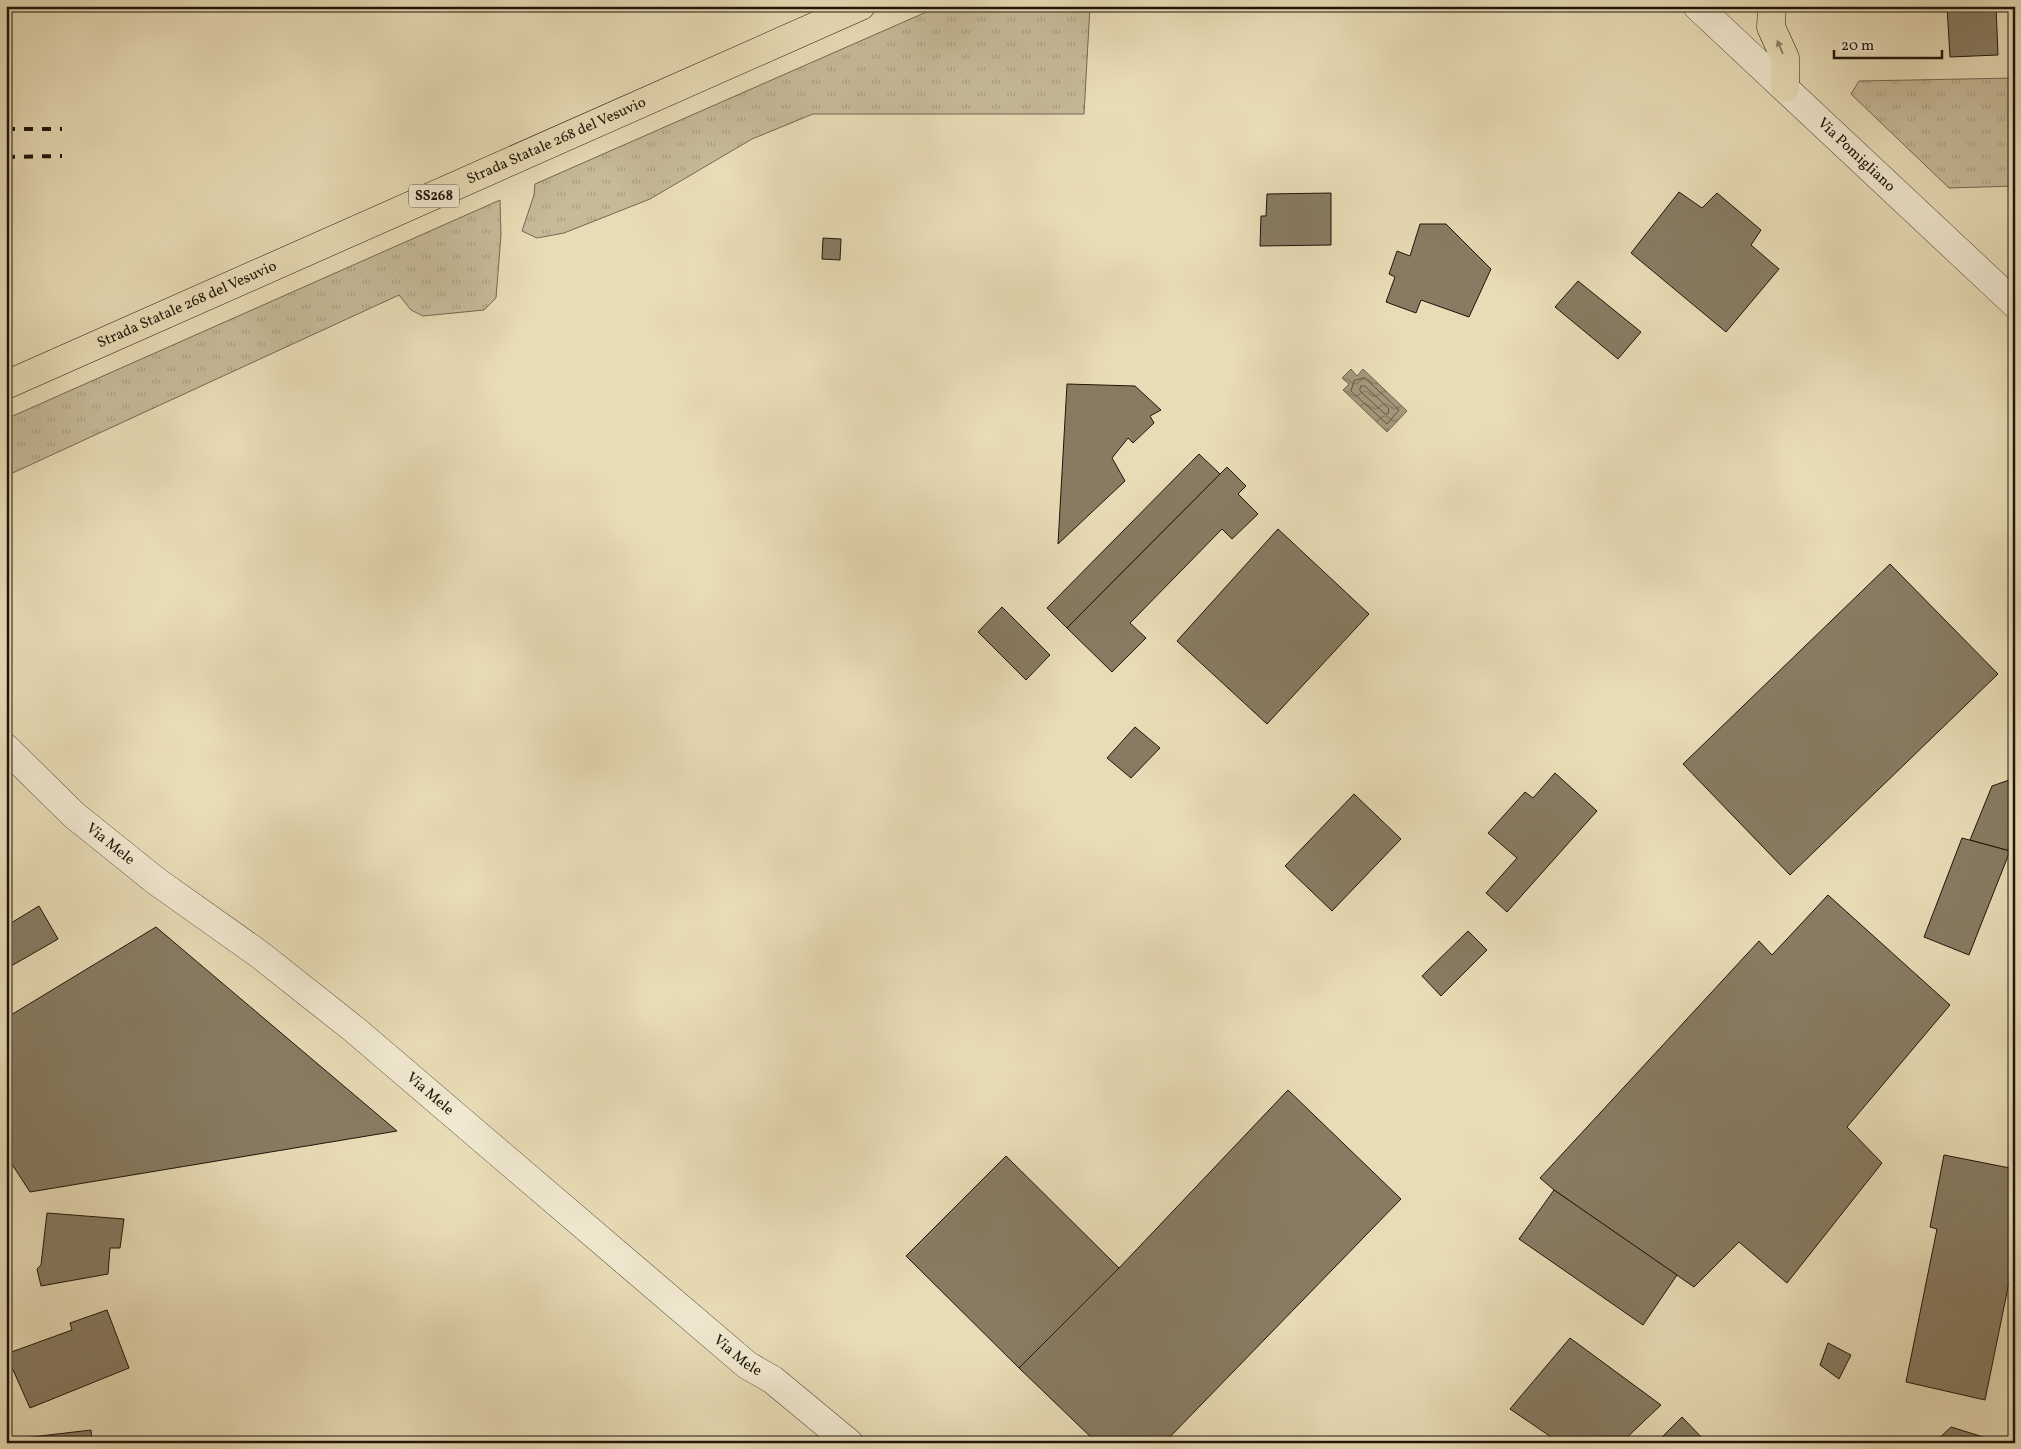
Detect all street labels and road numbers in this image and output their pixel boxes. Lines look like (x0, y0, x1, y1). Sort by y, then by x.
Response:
street label: Strada Statale 268 del Vesuvio (463, 92, 649, 190)
street label: Via Pomigliano (1812, 113, 1900, 197)
road number: SS268 (409, 185, 459, 208)
street label: Strada Statale 268 del Vesuvio (94, 256, 280, 354)
street label: Via Mele (81, 818, 139, 870)
street label: Via Mele (401, 1068, 458, 1121)
street label: Via Mele (709, 1330, 766, 1382)

